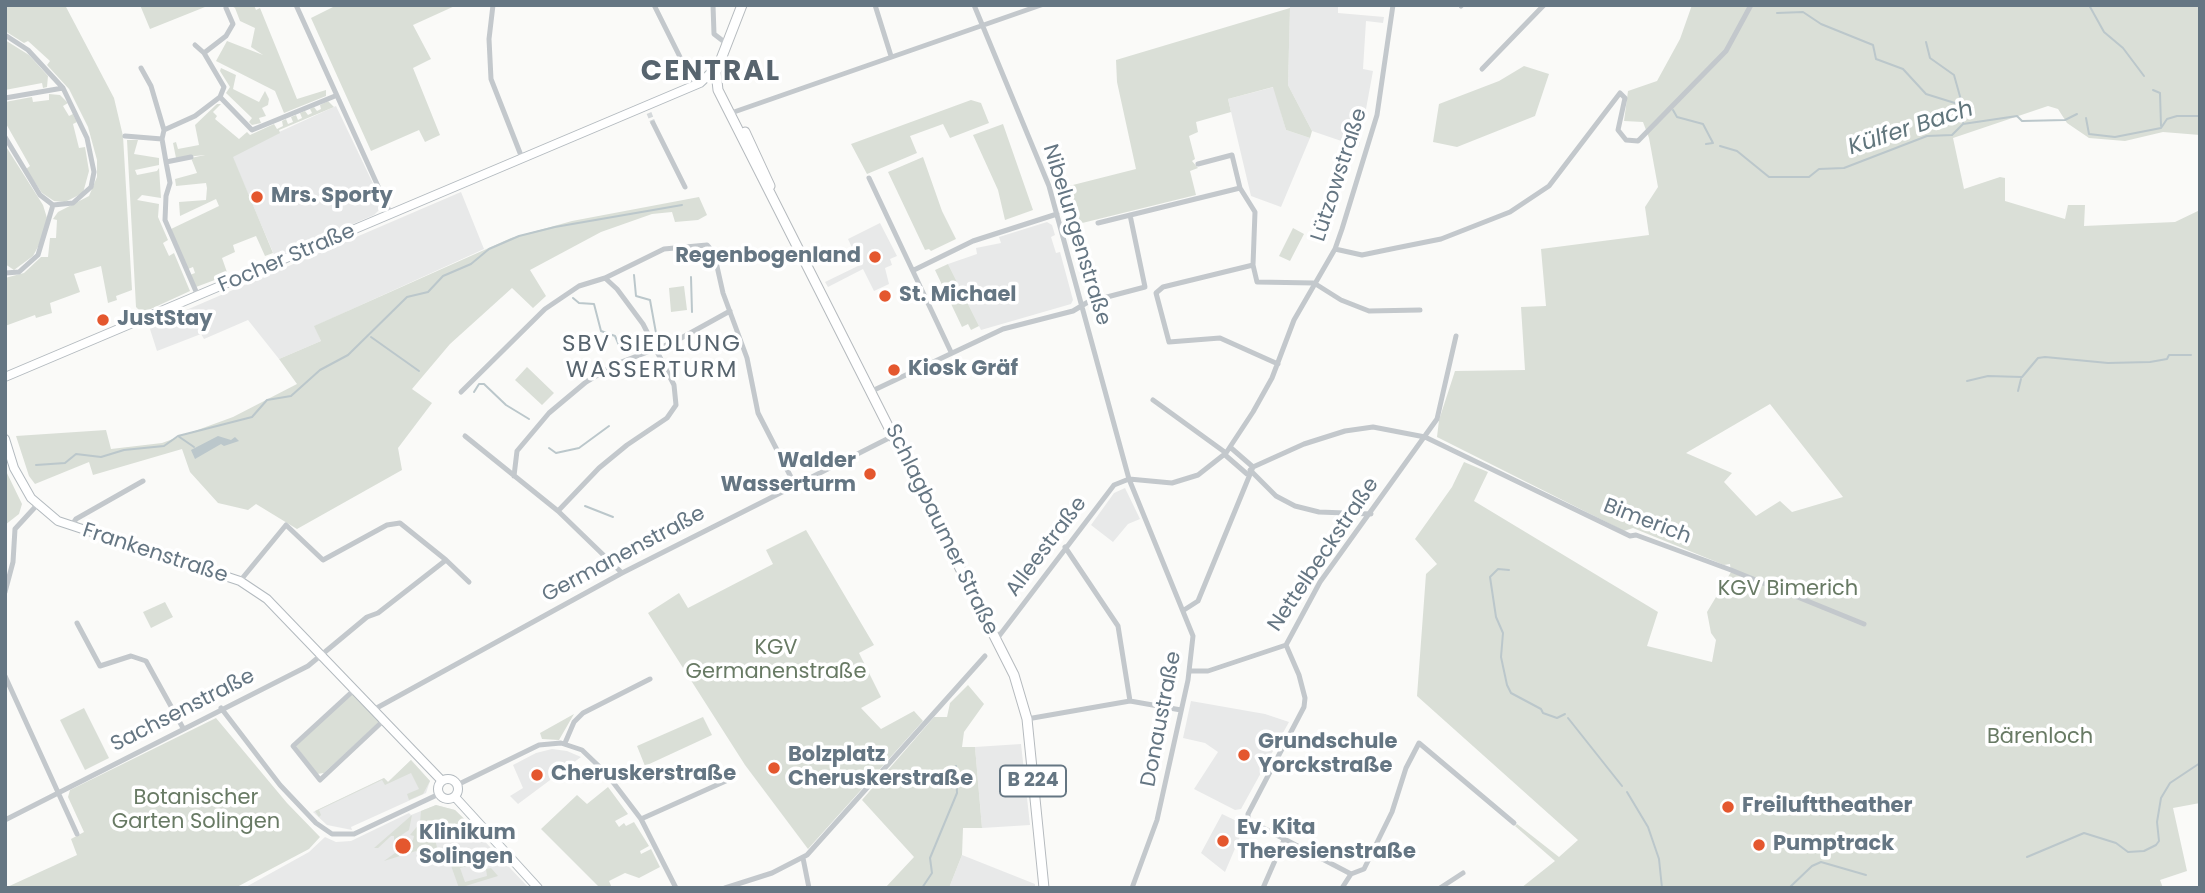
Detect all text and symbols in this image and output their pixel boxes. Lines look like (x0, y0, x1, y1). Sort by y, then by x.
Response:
district label: CENTRAL (642, 56, 780, 90)
water label: Külfer Bach (1845, 96, 1977, 162)
street label: Lützowstraße (1307, 105, 1373, 245)
street label: Nibelungenstraße (1036, 142, 1116, 328)
place label: Mrs. Sporty (271, 184, 393, 210)
marker: Mrs. Sporty (249, 189, 265, 205)
street label: Focher Straße (215, 219, 359, 299)
place label: Regenbogenland (675, 244, 861, 270)
marker: Regenbogenland (867, 249, 883, 265)
place label: St. Michael (899, 283, 1017, 309)
marker: St. Michael (877, 288, 893, 304)
place label: JustStay (117, 307, 213, 333)
marker: JustStay (95, 312, 111, 328)
district label: SBV SIEDLUNG WASSERTURM (563, 331, 741, 385)
place label: Kiosk Gräf (908, 357, 1018, 383)
marker: Kiosk Gräf (886, 362, 902, 378)
street label: Schlagbaumer Straße (879, 421, 1003, 639)
place label: Walder Wasserturm (720, 449, 856, 499)
marker: Walder Wasserturm (862, 466, 878, 482)
street label: Nettelbeckstraße (1263, 473, 1385, 637)
street label: Alleestraße (1001, 492, 1093, 602)
street label: Bimerich (1600, 494, 1694, 550)
street label: Germanenstraße (538, 501, 710, 609)
street label: Frankenstraße (79, 519, 231, 589)
park label: KGV Bimerich (1718, 577, 1858, 603)
park label: KGV Germanenstraße (686, 636, 866, 686)
street label: Donaustraße (1137, 649, 1187, 789)
street label: Sachsenstraße (107, 664, 259, 758)
park label: Bärenloch (1987, 725, 2093, 751)
place label: Grundschule Yorckstraße (1258, 730, 1397, 780)
place label: Bolzplatz Cheruskerstraße (788, 743, 973, 793)
marker: Grundschule Yorckstraße (1236, 747, 1252, 763)
marker: Bolzplatz Cheruskerstraße (766, 760, 782, 776)
place label: Cheruskerstraße (551, 762, 736, 788)
road number: B 224 (1000, 766, 1066, 796)
marker: Cheruskerstraße (529, 767, 545, 783)
park label: Botanischer Garten Solingen (112, 786, 280, 836)
place label: Freilufttheather (1742, 794, 1913, 820)
marker: Freilufttheather (1720, 799, 1736, 815)
place label: Ev. Kita Theresienstraße (1237, 816, 1416, 866)
place label: Klinikum Solingen (419, 821, 516, 871)
place label: Pumptrack (1773, 832, 1894, 858)
marker: Ev. Kita Theresienstraße (1215, 833, 1231, 849)
marker: Klinikum Solingen (393, 836, 413, 856)
marker: Pumptrack (1751, 837, 1767, 853)

